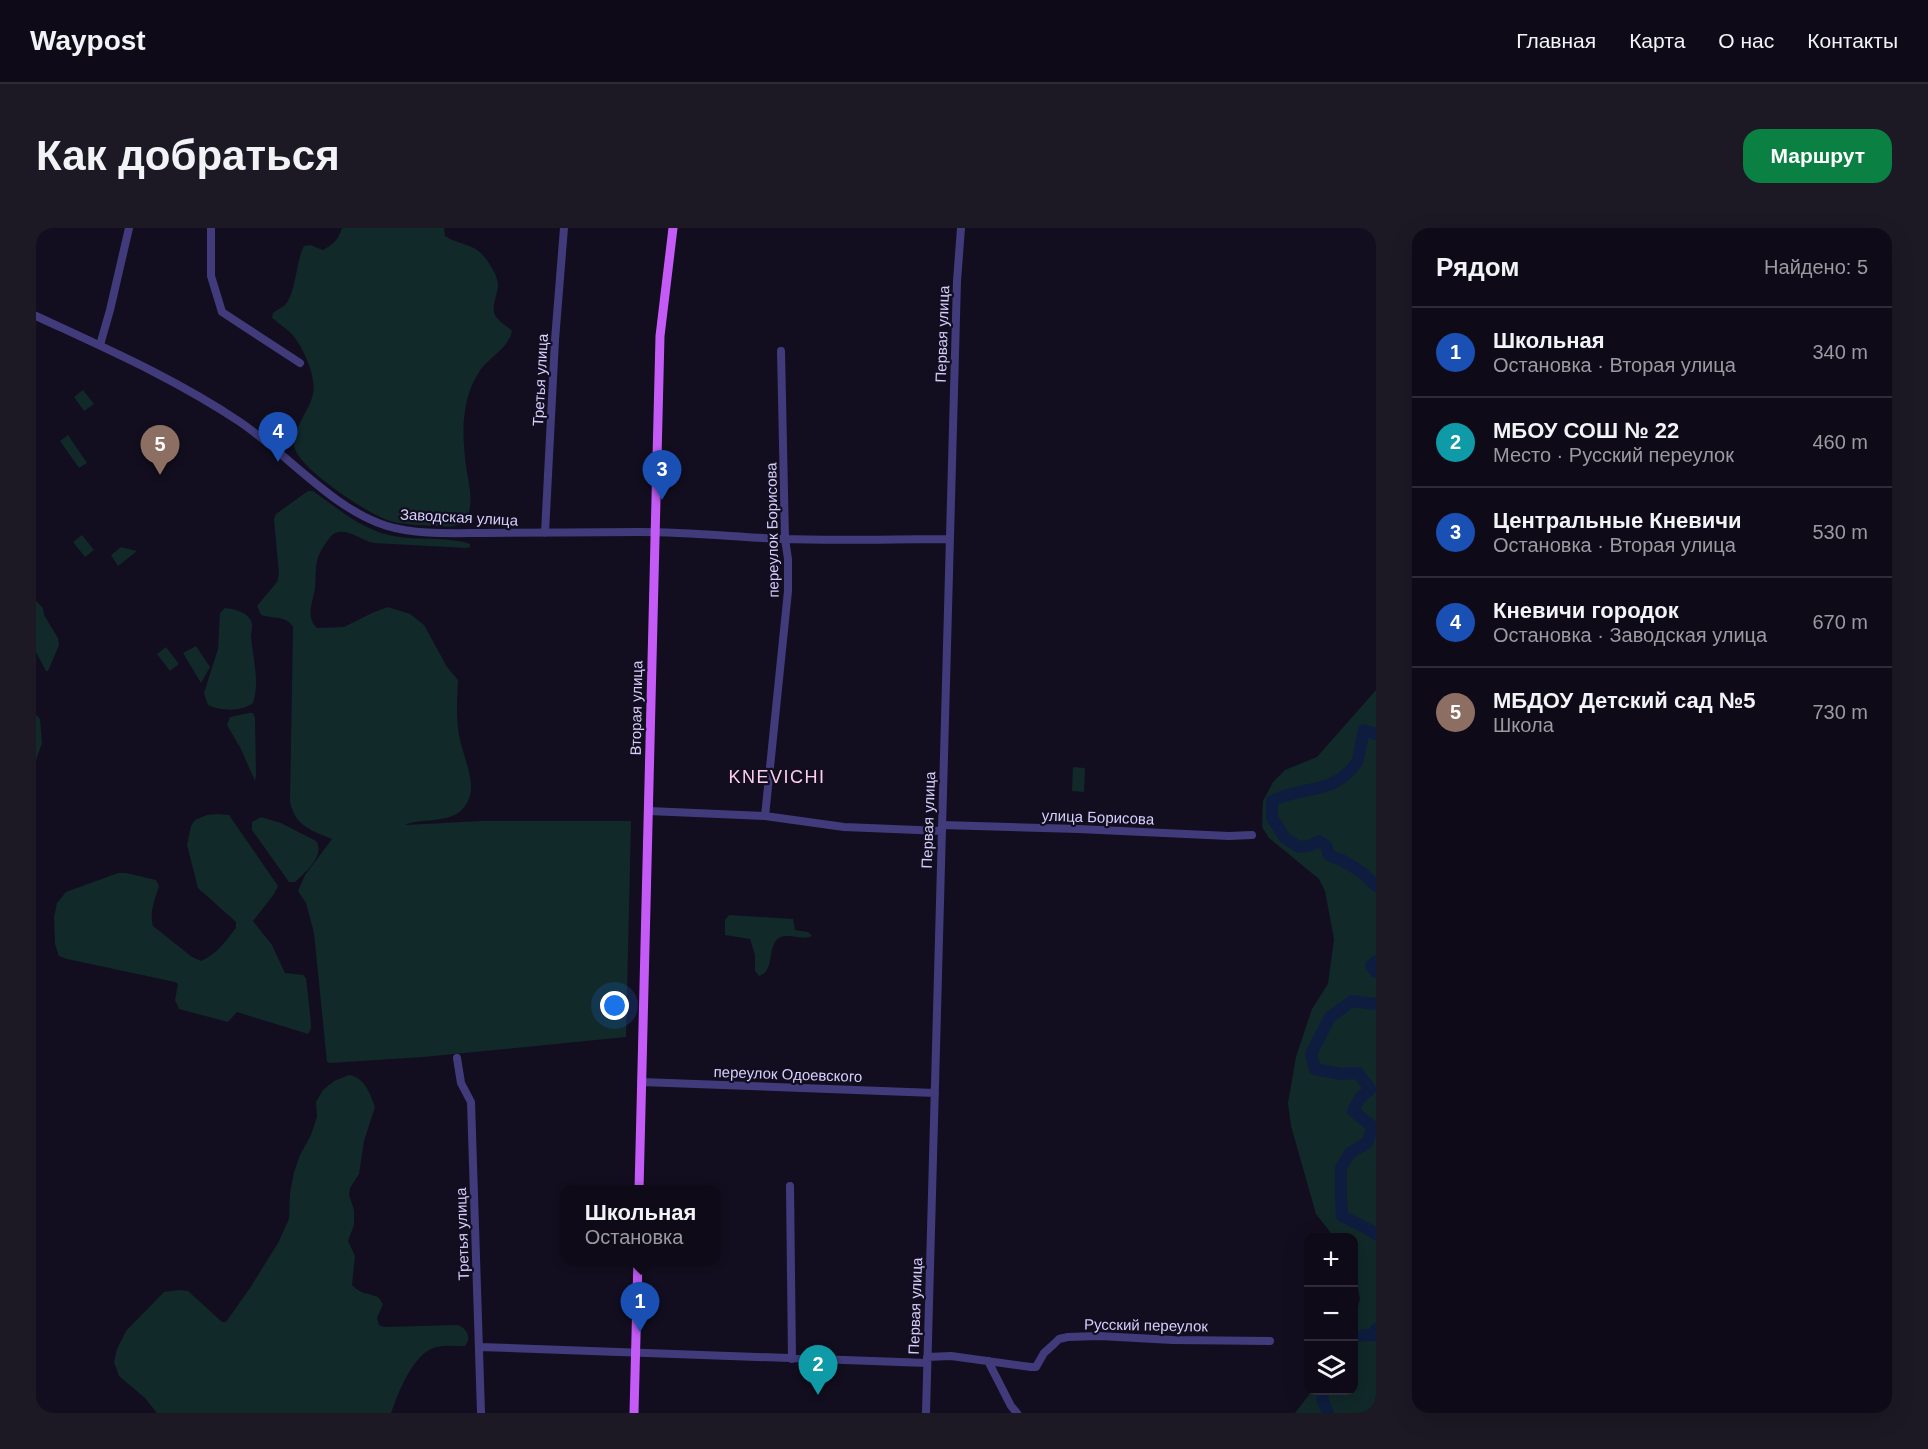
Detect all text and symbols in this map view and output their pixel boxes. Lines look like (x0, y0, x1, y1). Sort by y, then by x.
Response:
text: Waypost (30, 25, 146, 56)
text: Главная (1516, 29, 1596, 52)
text: Карта (1629, 29, 1685, 52)
text: О нас (1718, 29, 1774, 52)
text: Контакты (1807, 29, 1898, 52)
button: Маршрут (1743, 129, 1892, 183)
text: Как добраться (36, 132, 340, 179)
text: Рядом (1436, 252, 1519, 282)
text: Найдено: 5 (1764, 256, 1868, 278)
street label: Первая улица (932, 285, 952, 383)
text: Школьная (1493, 328, 1605, 353)
street label: Третья улица (529, 333, 551, 427)
text: 1 (1450, 341, 1461, 363)
text: 340 m (1812, 341, 1868, 363)
text: Остановка · Вторая улица (1493, 354, 1736, 376)
pin: 4 (258, 412, 298, 462)
text: МБОУ СОШ № 22 (1493, 418, 1679, 443)
pin: 5 (140, 426, 180, 475)
text: 2 (1450, 431, 1461, 453)
text: 460 m (1812, 431, 1868, 453)
text: Место · Русский переулок (1493, 444, 1734, 466)
pin: 3 (642, 450, 682, 500)
street label: переулок Борисова (762, 462, 782, 598)
street label: Заводская улица (400, 505, 519, 529)
text: Центральные Кневичи (1493, 508, 1742, 533)
text: 3 (1450, 521, 1461, 543)
text: 530 m (1812, 521, 1868, 543)
text: Остановка · Вторая улица (1493, 534, 1736, 556)
text: Кневичи городок (1493, 598, 1679, 623)
text: 4 (1450, 611, 1461, 633)
text: 670 m (1812, 611, 1868, 633)
text: Остановка · Заводская улица (1493, 624, 1767, 646)
street label: Вторая улица (627, 660, 645, 756)
text: МБДОУ Детский сад №5 (1493, 688, 1756, 713)
text: 5 (1450, 701, 1461, 723)
text: 730 m (1812, 701, 1868, 723)
text: Школа (1493, 714, 1554, 736)
district label: KNEVICHI (728, 767, 826, 787)
street label: Первая улица (918, 771, 938, 869)
street label: улица Борисова (1042, 807, 1155, 827)
your location (600, 991, 629, 1020)
street label: переулок Одоевского (713, 1063, 863, 1085)
popup (561, 1185, 720, 1263)
street label: Третья улица (452, 1187, 472, 1281)
text: Школьная (585, 1200, 696, 1225)
text: Остановка (585, 1226, 683, 1248)
map controls (1304, 1233, 1358, 1395)
button: + (1304, 1233, 1358, 1287)
street label: Первая улица (905, 1257, 925, 1355)
pin: 1 (620, 1282, 660, 1332)
button: − (1304, 1287, 1358, 1341)
street label: Русский переулок (1084, 1315, 1208, 1335)
button: layers (1304, 1341, 1358, 1395)
pin: 2 (798, 1346, 838, 1395)

